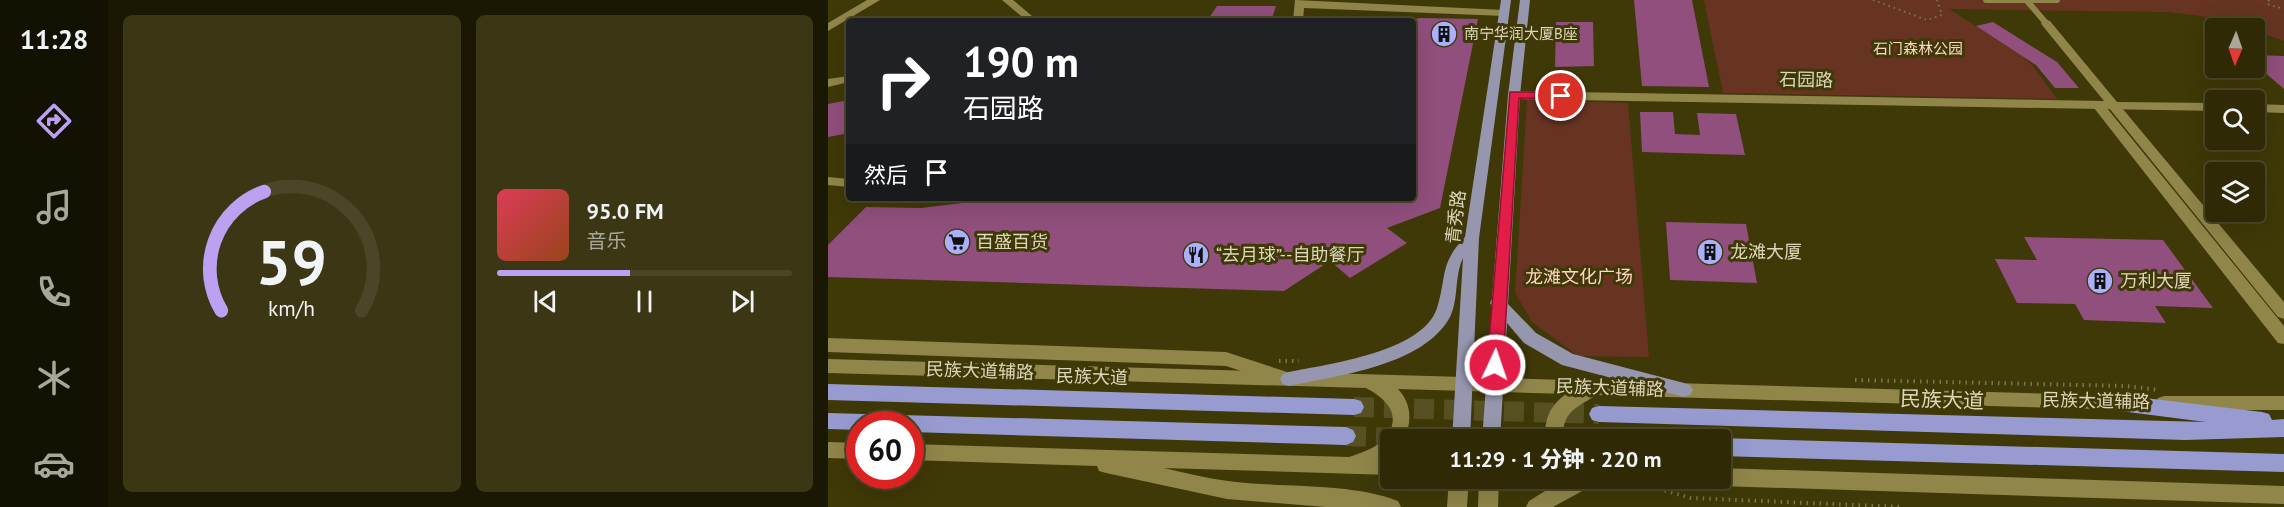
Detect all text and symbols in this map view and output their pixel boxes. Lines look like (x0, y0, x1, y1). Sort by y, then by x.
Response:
north arrow (2205, 18, 2265, 78)
map controls (2205, 18, 2265, 222)
building icon: 南宁华润大厦B座 (1429, 19, 1459, 49)
text: 11:28 (20, 22, 88, 56)
place label: 南宁华润大厦B座 (1464, 24, 1578, 43)
text: 190 m (963, 34, 1079, 89)
park label: 石门森林公园 (1873, 39, 1963, 58)
icon: right (864, 42, 942, 120)
street label: 石园路 (1779, 68, 1833, 91)
pin (1535, 70, 1586, 121)
icon: arrive (1544, 79, 1577, 112)
button: search (2205, 90, 2265, 150)
text: 石园路 (963, 91, 1044, 125)
icon: directions (33, 100, 75, 142)
icon: arrive (920, 156, 953, 189)
text: 然后 (864, 161, 908, 189)
button: layers (2205, 162, 2265, 222)
icon: music (33, 186, 75, 228)
street label: 青秀路 (1441, 189, 1470, 245)
text: 95.0 FM (587, 197, 664, 225)
text: 59 (256, 221, 327, 302)
supermarket icon: 百盛百货 (942, 227, 972, 257)
text: 音乐 (587, 228, 627, 254)
place label: 百盛百货 (976, 230, 1048, 253)
building icon: 龙滩大厦 (1695, 237, 1725, 267)
restaurant icon: “去月球”--自助餐厅 (1181, 240, 1211, 270)
place label: 龙滩大厦 (1730, 240, 1802, 263)
place label: “去月球”--自助餐厅 (1216, 243, 1364, 266)
park label: 龙滩文化广场 (1525, 265, 1633, 288)
building icon: 万利大厦 (2085, 266, 2115, 296)
place label: 万利大厦 (2120, 269, 2192, 292)
icon: phone (33, 271, 75, 313)
icon: previous (529, 285, 562, 318)
icon: pause (628, 285, 661, 318)
icon: next (726, 285, 759, 318)
text: km/h (268, 294, 315, 322)
position arrow (1463, 333, 1527, 397)
icon: climate (33, 357, 75, 399)
street label: 民族大道辅路 (926, 357, 1034, 384)
street label: 民族大道 (1056, 364, 1128, 389)
street label: 民族大道辅路 (1556, 374, 1664, 401)
street label: 民族大道 (1900, 385, 1984, 414)
street label: 民族大道辅路 (2042, 388, 2150, 413)
speed limit sign: 60 (846, 411, 924, 489)
icon: car (33, 443, 75, 485)
text: 11:29 · 1 分钟 · 220 m (1450, 445, 1661, 473)

